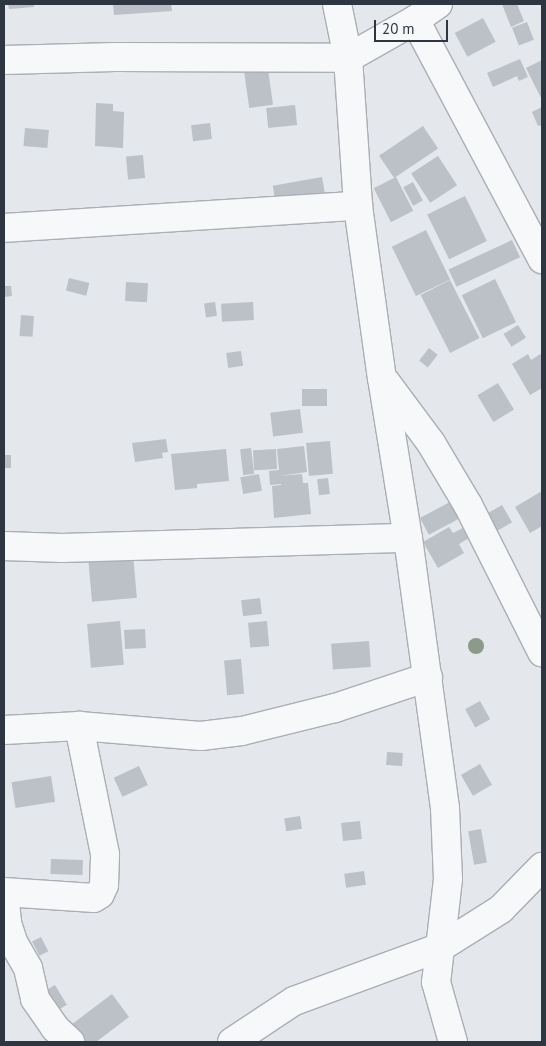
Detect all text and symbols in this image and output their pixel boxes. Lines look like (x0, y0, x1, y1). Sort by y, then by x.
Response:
scale bar (376, 10, 450, 42)
text: 20 m (382, 19, 415, 38)

